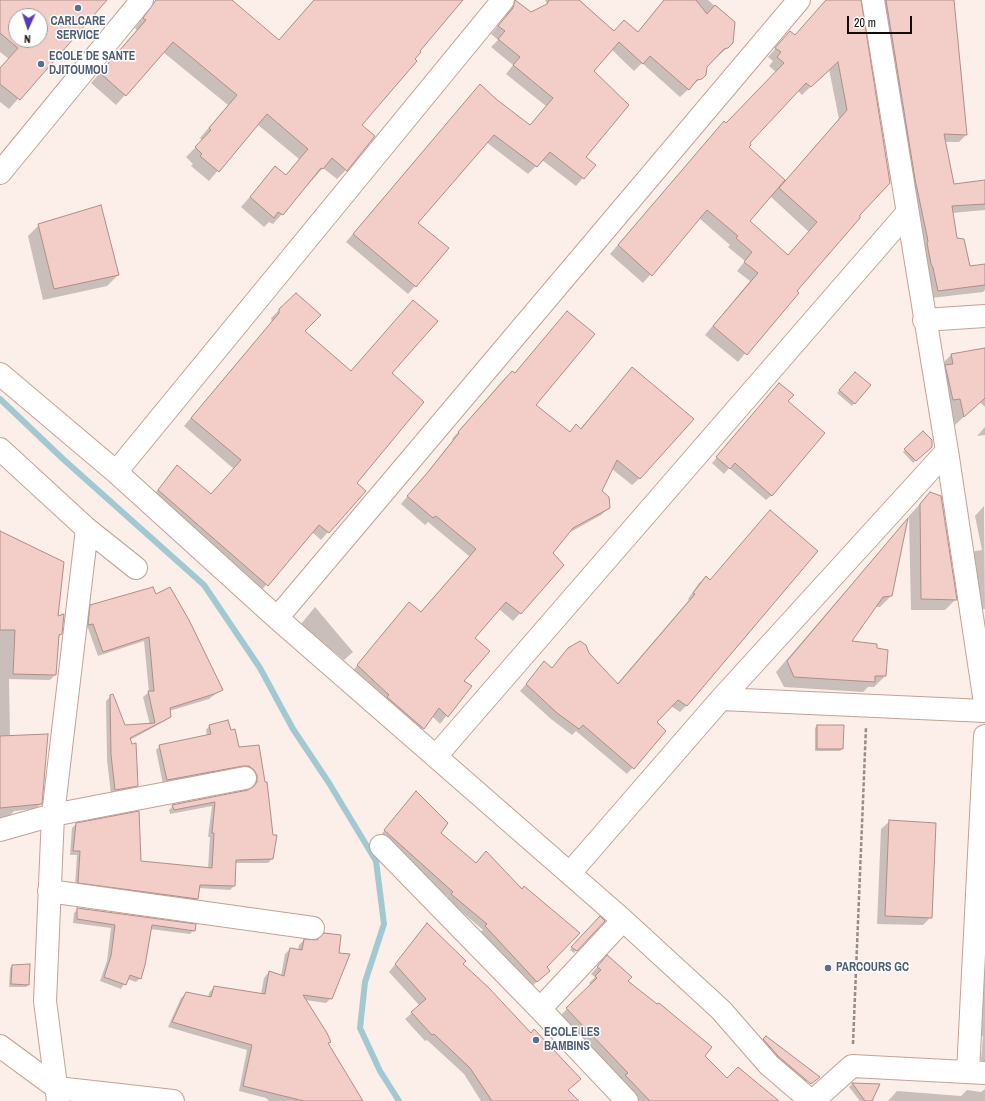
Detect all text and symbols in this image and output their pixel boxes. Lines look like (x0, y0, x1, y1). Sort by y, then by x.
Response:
marker: CARLCARE SERVICE (73, 3, 83, 13)
north arrow (8, 8, 48, 48)
scale bar (849, 8, 914, 34)
place label: CARLCARE SERVICE (50, 15, 106, 43)
text: 20 m (854, 15, 876, 31)
text: N (24, 32, 31, 46)
place label: ECOLE DE SANTE DJITOUMOU (49, 50, 135, 78)
marker: ECOLE DE SANTE DJITOUMOU (36, 59, 46, 69)
place label: PARCOURS GC (836, 961, 909, 975)
marker: PARCOURS GC (823, 963, 833, 973)
place label: ECOLE LES BAMBINS (544, 1026, 600, 1054)
marker: ECOLE LES BAMBINS (531, 1035, 541, 1045)

